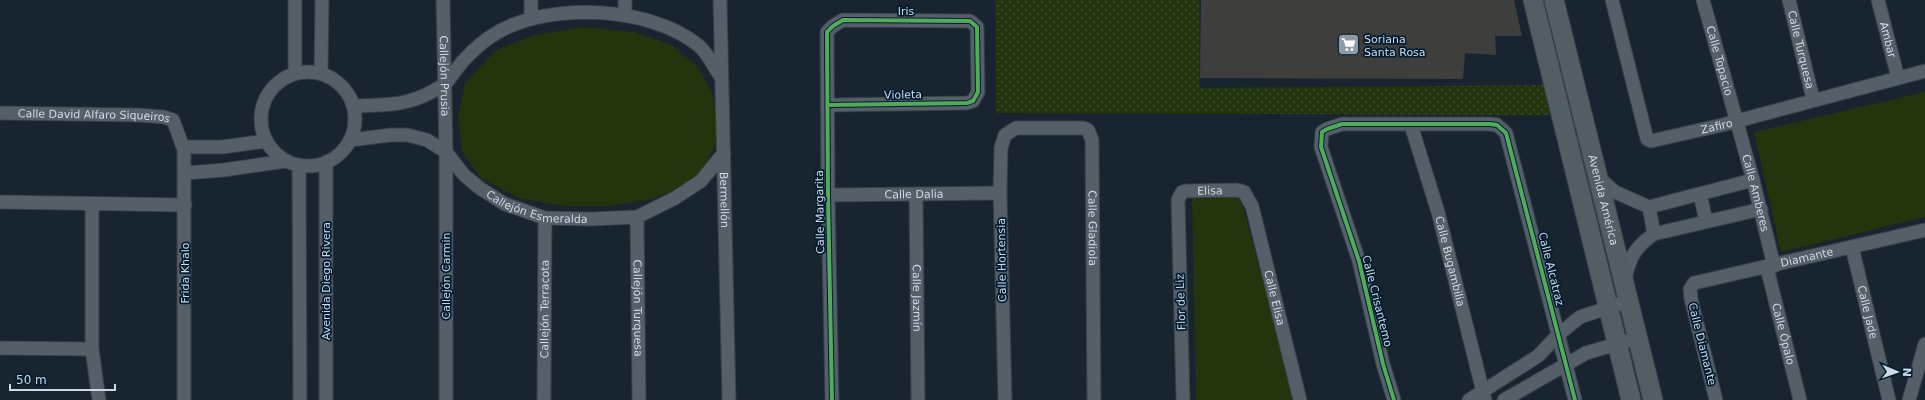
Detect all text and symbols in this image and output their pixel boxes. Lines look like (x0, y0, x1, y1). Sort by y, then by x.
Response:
street label: Iris (898, 5, 915, 18)
street label: Calle Turquesa (1785, 9, 1817, 90)
street label: Ambar (1877, 20, 1899, 59)
street label: Calle Topacio (1704, 24, 1736, 97)
supermarket icon: Soriana Santa Rosa (1335, 32, 1361, 58)
place label: Soriana Santa Rosa (1364, 33, 1426, 59)
street label: Callejón Prusia (437, 35, 452, 117)
street label: Violeta (884, 88, 922, 102)
street label: Calle David Alfaro Siqueiros (18, 107, 172, 125)
street label: Zafiro (1699, 116, 1734, 136)
street label: Avenida América (1586, 153, 1621, 247)
street label: Calle Amberes (1740, 153, 1772, 233)
street label: Calle Margarita (813, 170, 827, 254)
street label: Bermellón (717, 172, 732, 228)
street label: Elisa (1197, 184, 1223, 197)
street label: Callejón Esmeralda (484, 187, 588, 225)
street label: Calle Dalia (884, 187, 944, 201)
street label: Calle Gladiola (1086, 190, 1099, 266)
street label: Calle Bugambilia (1433, 215, 1468, 308)
street label: Calle Hortensia (995, 218, 1009, 302)
street label: Avenida Diego Rivera (320, 222, 333, 340)
street label: Calle Alcatraz (1536, 231, 1566, 307)
street label: Callejón Carmin (440, 232, 453, 320)
street label: Frida Khalo (179, 242, 192, 304)
street label: Diamante (1779, 245, 1835, 269)
street label: Calle Crisantemo (1359, 254, 1395, 348)
street label: Callejón Turquesa (631, 259, 645, 357)
street label: Callejón Terracota (538, 260, 551, 358)
street label: Calle Jazmín (910, 264, 924, 332)
street label: Calle Elisa (1262, 269, 1288, 327)
street label: Flor de Liz (1174, 273, 1188, 330)
street label: Calle Jade (1855, 284, 1881, 340)
street label: Calle Diamante (1685, 301, 1719, 387)
street label: Calle Ópalo (1770, 302, 1798, 366)
north arrow (1877, 352, 1917, 392)
scale bar (10, 366, 115, 392)
text: N (1900, 367, 1913, 377)
text: 50 m (16, 373, 47, 387)

